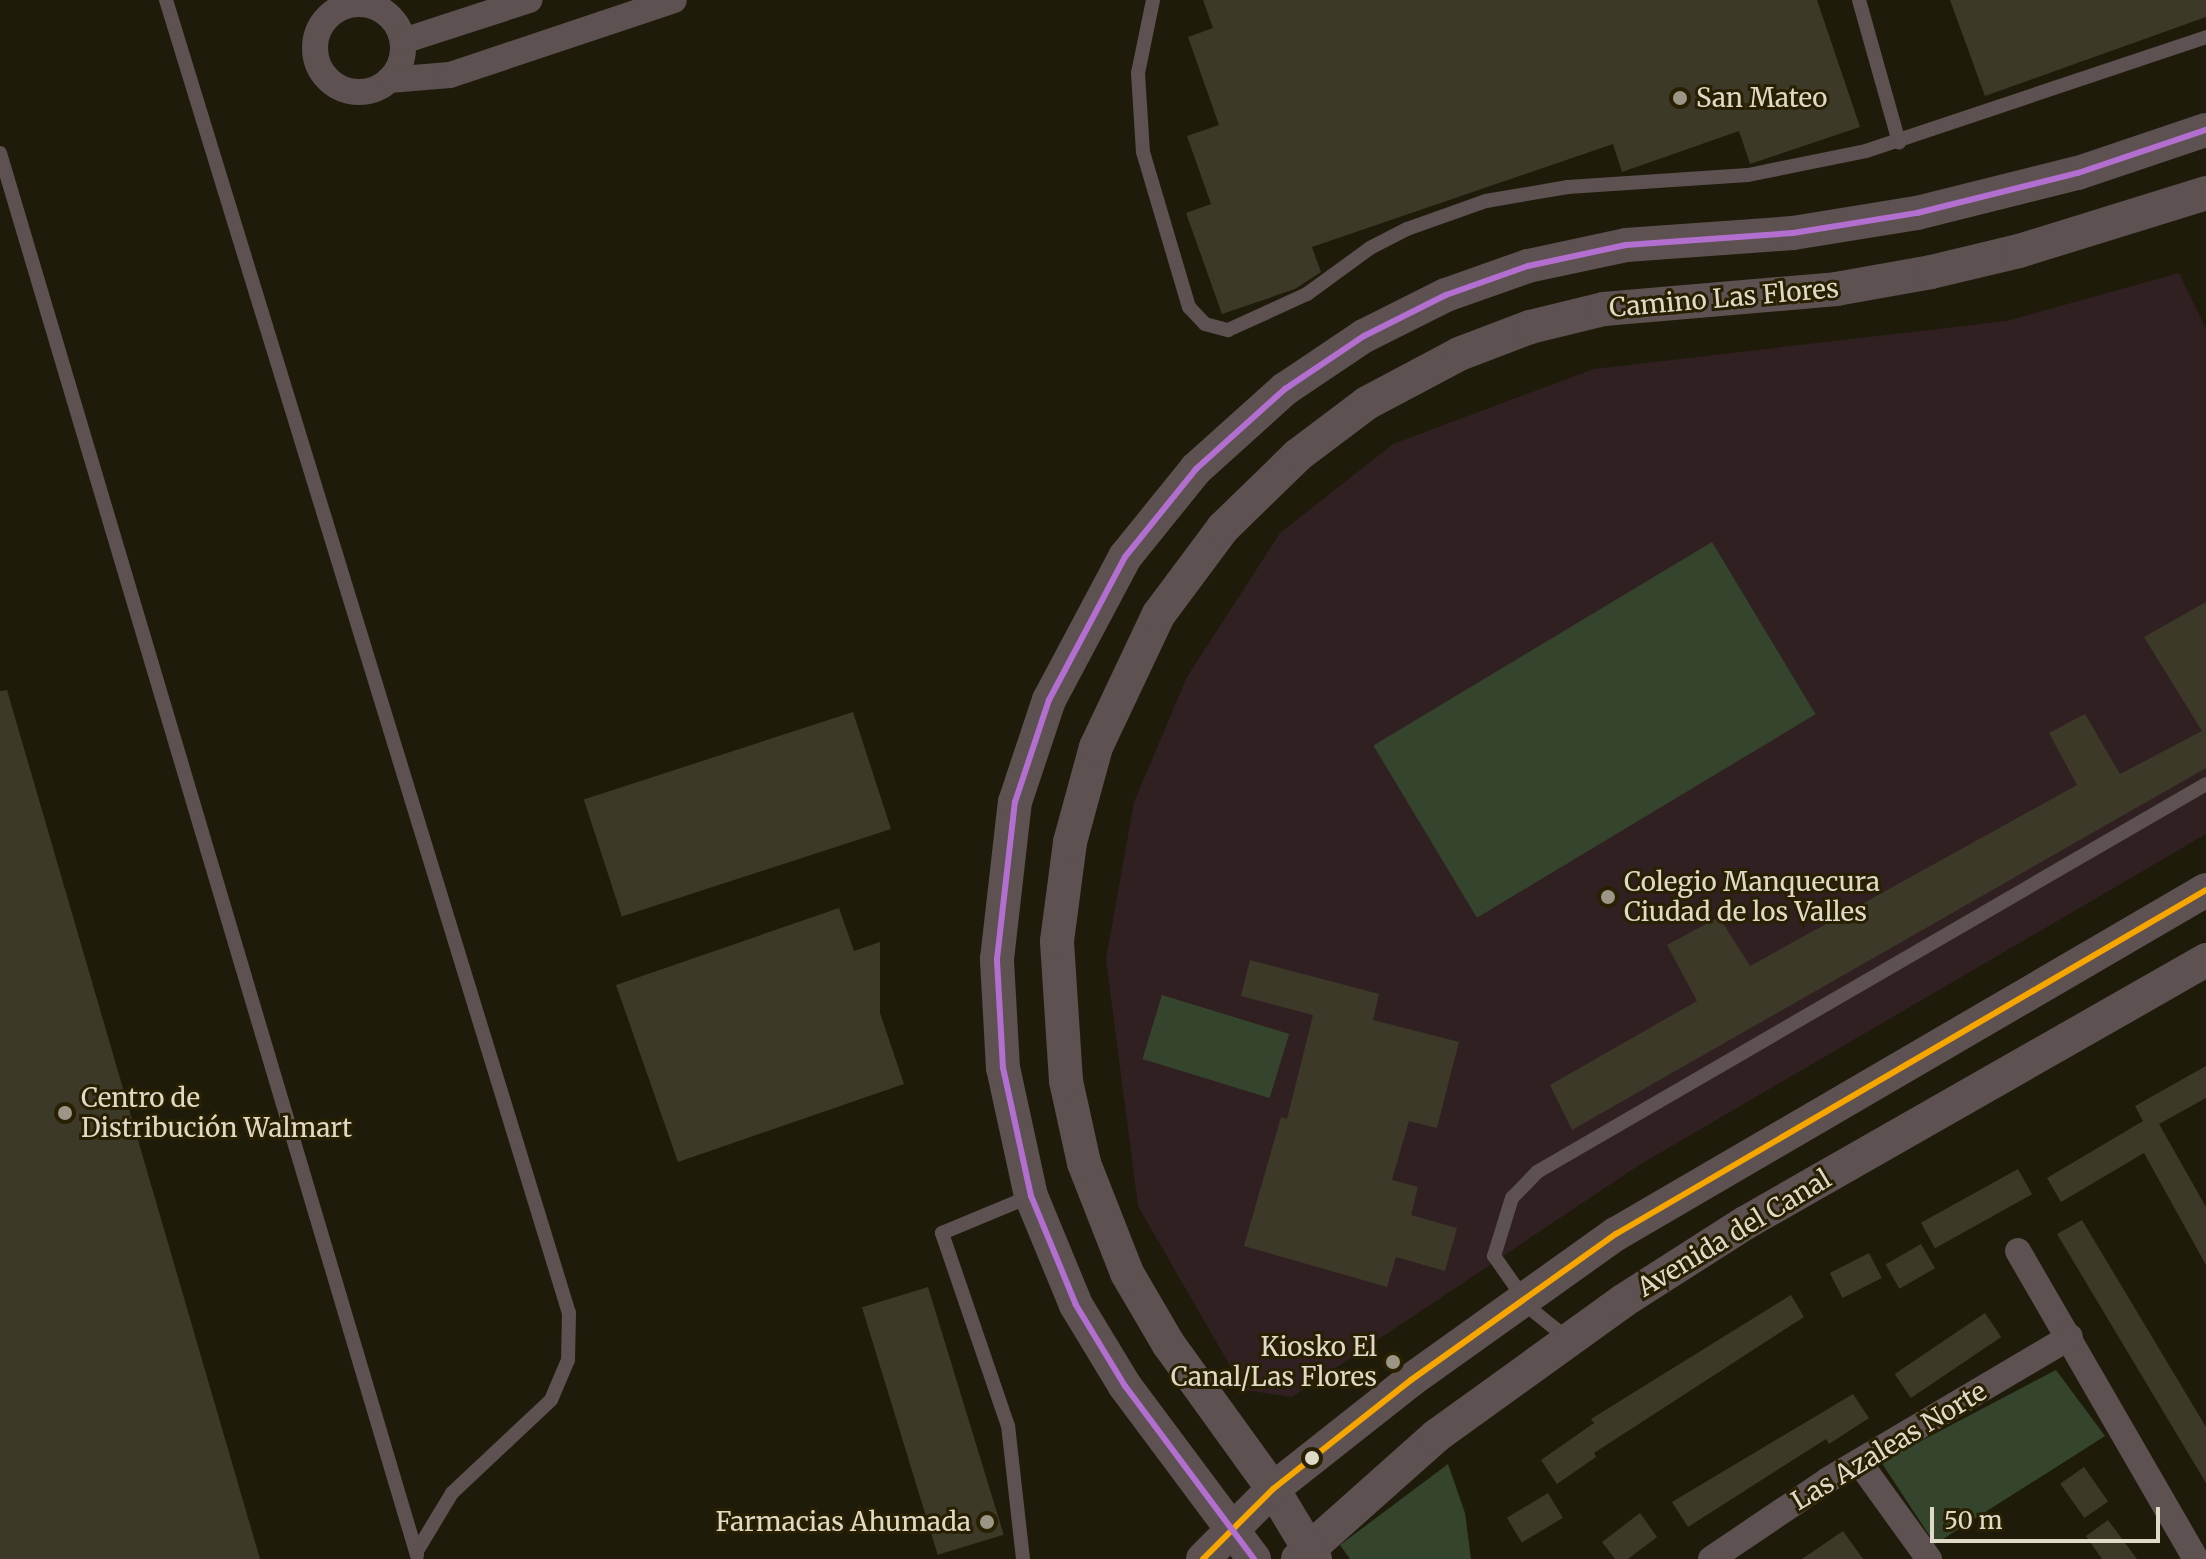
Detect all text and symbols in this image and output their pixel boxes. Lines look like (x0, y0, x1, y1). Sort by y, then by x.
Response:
place label: San Mateo (1696, 82, 1828, 114)
marker: San Mateo (1671, 89, 1689, 107)
street label: Camino Las Flores (1608, 272, 1840, 324)
place label: Colegio Manquecura Ciudad de los Valles (1624, 866, 1880, 928)
marker: Colegio Manquecura Ciudad de los Valles (1599, 888, 1617, 906)
place label: Centro de Distribución Walmart (81, 1082, 352, 1144)
marker: Centro de Distribución Walmart (56, 1104, 74, 1122)
street label: Avenida del Canal (1631, 1163, 1837, 1303)
place label: Kiosko El Canal/Las Flores (1171, 1331, 1377, 1392)
marker: Kiosko El Canal/Las Flores (1384, 1353, 1402, 1371)
street label: Las Azaleas Norte (1786, 1376, 1992, 1516)
unlabelled marker (1304, 1450, 1320, 1466)
scale bar (1934, 1491, 2164, 1541)
text: 50 m (1944, 1505, 2003, 1536)
place label: Farmacias Ahumada (715, 1506, 971, 1538)
marker: Farmacias Ahumada (978, 1513, 996, 1531)

